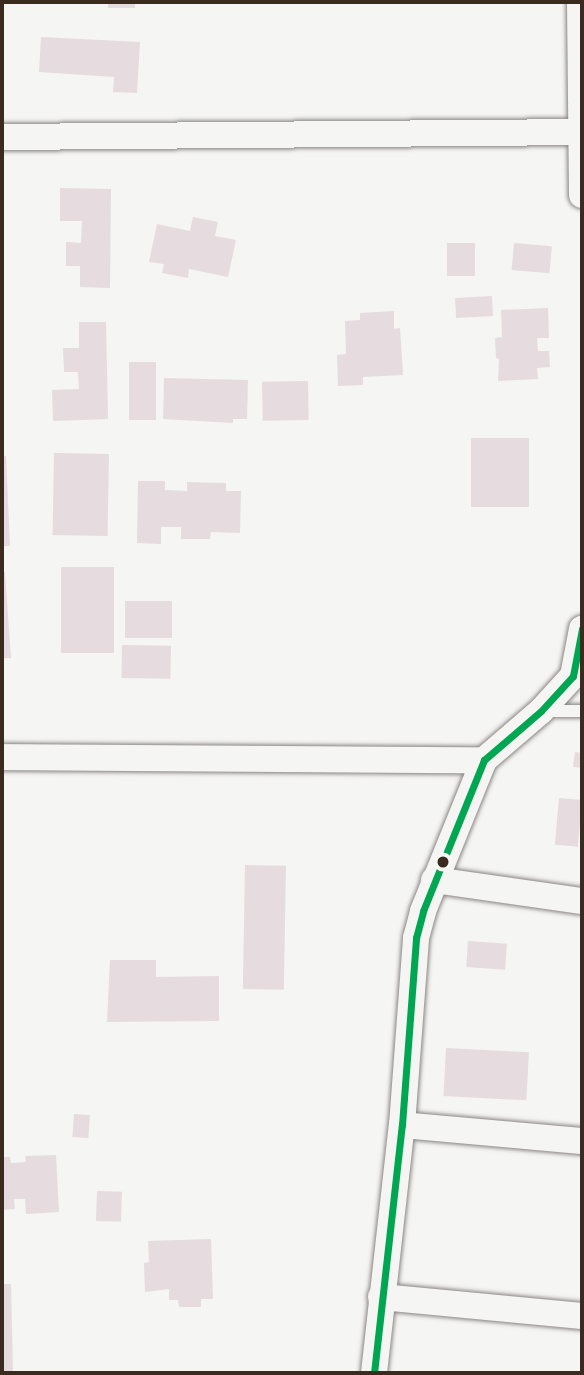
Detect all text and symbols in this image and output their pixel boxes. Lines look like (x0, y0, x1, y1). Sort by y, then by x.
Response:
unlabelled marker (436, 855, 450, 869)

